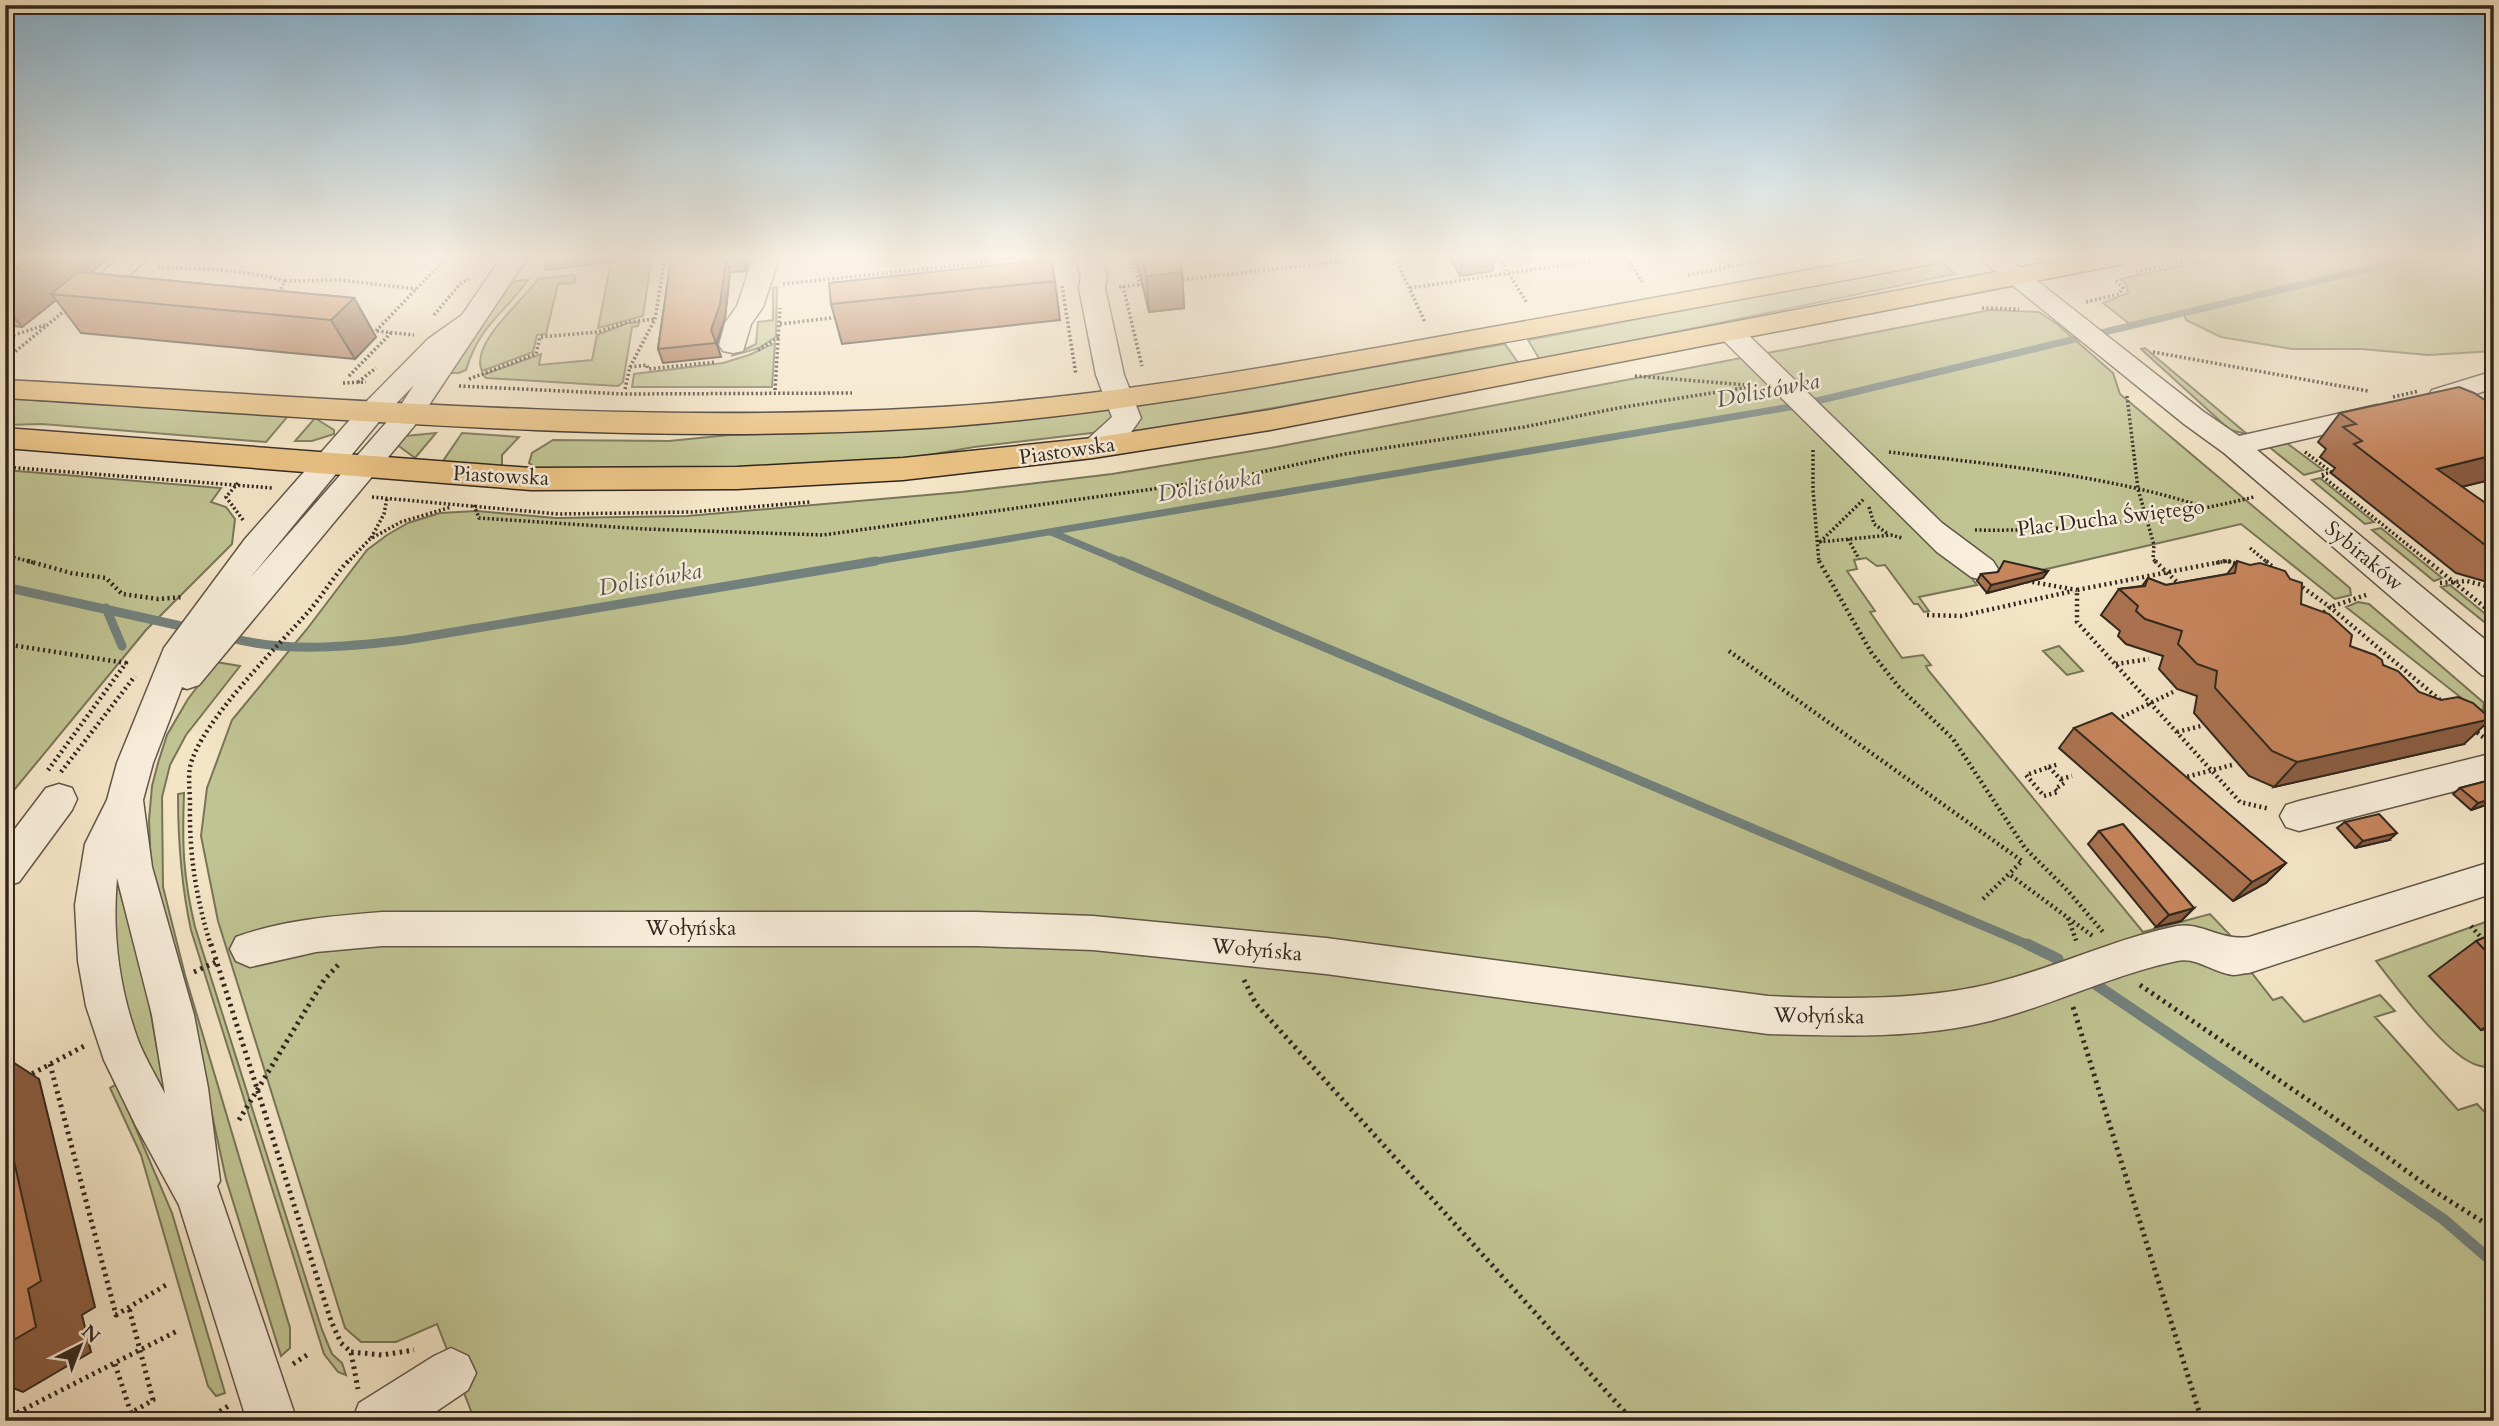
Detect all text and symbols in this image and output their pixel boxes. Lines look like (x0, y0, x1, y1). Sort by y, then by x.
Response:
water label: Dolistówka (1714, 365, 1822, 415)
street label: Piastowska (1017, 430, 1117, 472)
street label: Piastowska (452, 459, 550, 493)
water label: Dolistówka (1155, 461, 1263, 509)
street label: Plac Ducha Świętego (2016, 491, 2206, 544)
street label: Sybiraków (2318, 514, 2410, 598)
water label: Dolistówka (596, 555, 704, 603)
street label: Wołyńska (645, 914, 736, 943)
street label: Wołyńska (1210, 932, 1303, 968)
street label: Wołyńska (1772, 1001, 1865, 1031)
north arrow (46, 1310, 116, 1380)
text: N (76, 1319, 106, 1350)

